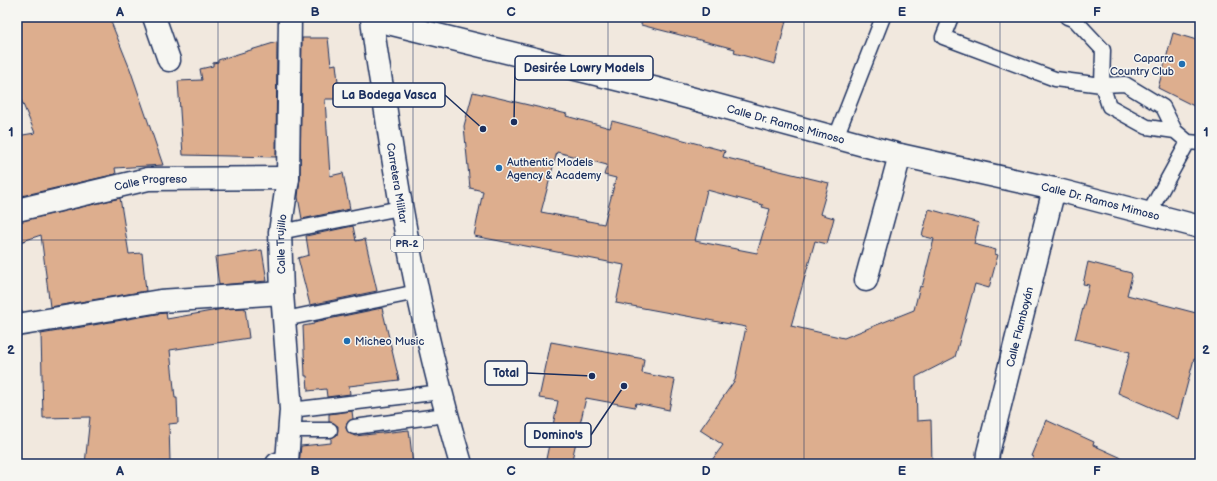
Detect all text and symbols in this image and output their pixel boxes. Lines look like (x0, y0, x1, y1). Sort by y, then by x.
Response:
text: A (115, 4, 124, 20)
text: B (310, 4, 320, 20)
text: C (506, 4, 516, 20)
text: D (701, 4, 711, 20)
text: E (898, 4, 907, 20)
text: F (1093, 4, 1101, 20)
place label: Caparra Country Club (1110, 52, 1174, 78)
callout: Desirée Lowry Models (515, 56, 653, 80)
marker: Caparra Country Club (1177, 59, 1187, 69)
text: Desirée Lowry Models (524, 61, 644, 76)
callout: La Bodega Vasca (333, 83, 445, 107)
text: La Bodega Vasca (341, 88, 437, 103)
street label: Calle Dr. Ramos Mimoso (725, 102, 846, 146)
text: 1 (8, 124, 14, 140)
text: 1 (1203, 124, 1209, 140)
street label: Carretera Militar (384, 142, 411, 225)
place label: Authentic Models Agency & Academy (507, 156, 601, 182)
marker: Authentic Models Agency & Academy (494, 163, 504, 173)
street label: Calle Progreso (113, 172, 187, 193)
street label: Calle Dr. Ramos Mimoso (1040, 180, 1161, 223)
street label: Calle Trujillo (273, 213, 289, 274)
road number: PR-2 (391, 236, 423, 252)
street label: Calle Flamboyán (1003, 285, 1036, 368)
place label: Micheo Music (355, 335, 424, 348)
marker: Micheo Music (342, 336, 352, 346)
text: 2 (7, 342, 15, 358)
text: 2 (1202, 342, 1210, 358)
callout: Total (485, 361, 527, 385)
text: Total (493, 366, 519, 381)
callout: Domino's (525, 423, 591, 447)
text: Domino's (533, 428, 583, 443)
text: A (115, 463, 124, 479)
text: B (310, 463, 320, 479)
text: C (506, 463, 516, 479)
text: D (701, 463, 711, 479)
text: E (898, 463, 907, 479)
text: F (1093, 463, 1101, 479)

